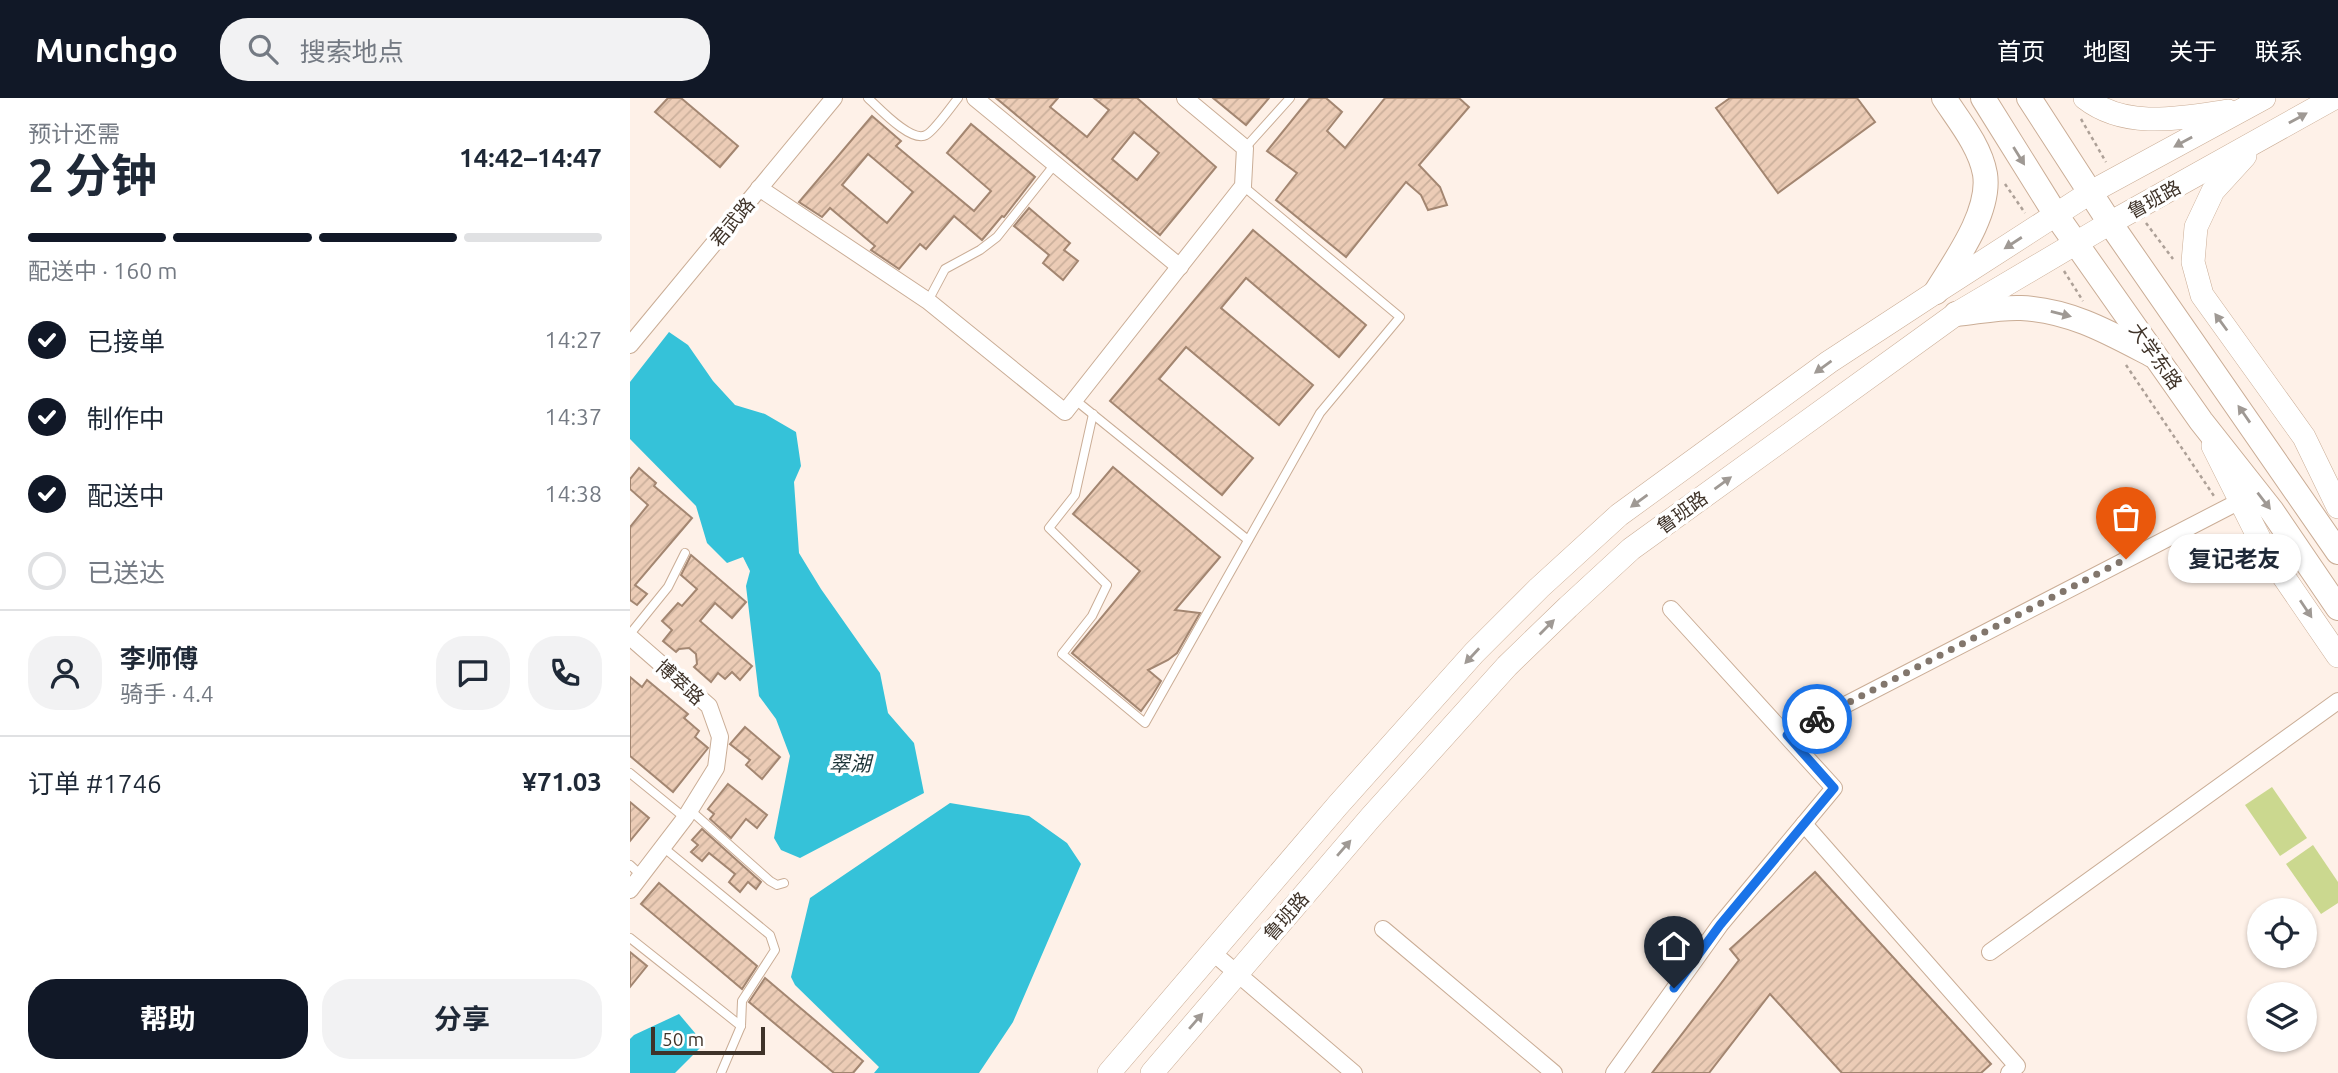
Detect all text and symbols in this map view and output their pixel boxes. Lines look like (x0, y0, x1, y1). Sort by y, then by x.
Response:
search box (220, 18, 710, 81)
icon: search (244, 30, 282, 68)
text: Munchgo (35, 31, 178, 68)
text: 搜索地点 (300, 37, 404, 66)
text: 首页 (1997, 38, 2045, 65)
text: 地图 (2083, 38, 2131, 65)
text: 关于 (2169, 38, 2217, 65)
text: 联系 (2255, 38, 2303, 65)
one-way arrow (2288, 112, 2308, 124)
text: 预计还需 (28, 121, 120, 146)
one-way arrow (2173, 136, 2192, 148)
text: 14:42–14:47 (459, 143, 602, 172)
one-way arrow (2013, 146, 2026, 165)
text: 2 分钟 (28, 149, 157, 201)
street label: 鲁班路 (2124, 176, 2184, 222)
street label: 君武路 (705, 193, 759, 251)
one-way arrow (2003, 236, 2023, 249)
text: 配送中 · 160 m (28, 258, 177, 283)
one-way arrow (2050, 309, 2072, 320)
one-way arrow (2214, 313, 2228, 331)
street label: 大学东路 (2125, 319, 2187, 393)
icon: check (28, 321, 66, 359)
text: 已接单 (87, 327, 165, 356)
text: 14:27 (544, 327, 602, 352)
one-way arrow (1814, 360, 1832, 374)
icon: check (28, 398, 66, 436)
text: 制作中 (87, 404, 165, 433)
text: 14:37 (544, 404, 602, 429)
one-way arrow (2238, 405, 2251, 424)
icon: check (28, 475, 66, 513)
one-way arrow (1714, 476, 1732, 490)
text: 配送中 (87, 481, 165, 510)
text: 14:38 (544, 481, 602, 506)
street label: 鲁班路 (1652, 486, 1712, 538)
pin (2096, 487, 2156, 559)
one-way arrow (2256, 492, 2271, 510)
one-way arrow (1630, 494, 1648, 508)
icon: bag (2107, 498, 2145, 536)
callout: 复记老友 (2168, 534, 2301, 584)
text: 复记老友 (2189, 546, 2281, 571)
text: 已送达 (87, 558, 165, 587)
one-way arrow (2299, 600, 2313, 618)
one-way arrow (1539, 618, 1556, 635)
button: person (28, 636, 102, 710)
button: chat (436, 636, 510, 710)
button: phone (528, 636, 602, 710)
text: 李师傅 (120, 644, 198, 673)
one-way arrow (1465, 647, 1481, 664)
street label: 博萃路 (651, 655, 709, 709)
text: 骑手 · 4.4 (120, 681, 214, 706)
courier (1782, 684, 1852, 754)
icon: bike (1798, 700, 1836, 738)
water label: 翠湖 (829, 751, 874, 775)
text: ¥71.03 (522, 767, 602, 796)
text: 订单 #1746 (28, 769, 162, 798)
one-way arrow (1336, 840, 1351, 857)
street label: 鲁班路 (1259, 887, 1313, 945)
map controls (2247, 898, 2317, 1052)
button: locate (2247, 898, 2317, 968)
pin (1644, 916, 1704, 988)
icon: home (1655, 927, 1693, 965)
button: 帮助 (28, 979, 308, 1059)
button: 分享 (322, 979, 602, 1059)
button: layers (2247, 982, 2317, 1052)
one-way arrow (1188, 1012, 1204, 1030)
scale bar (651, 1024, 765, 1056)
text: 50 m (662, 1028, 704, 1050)

